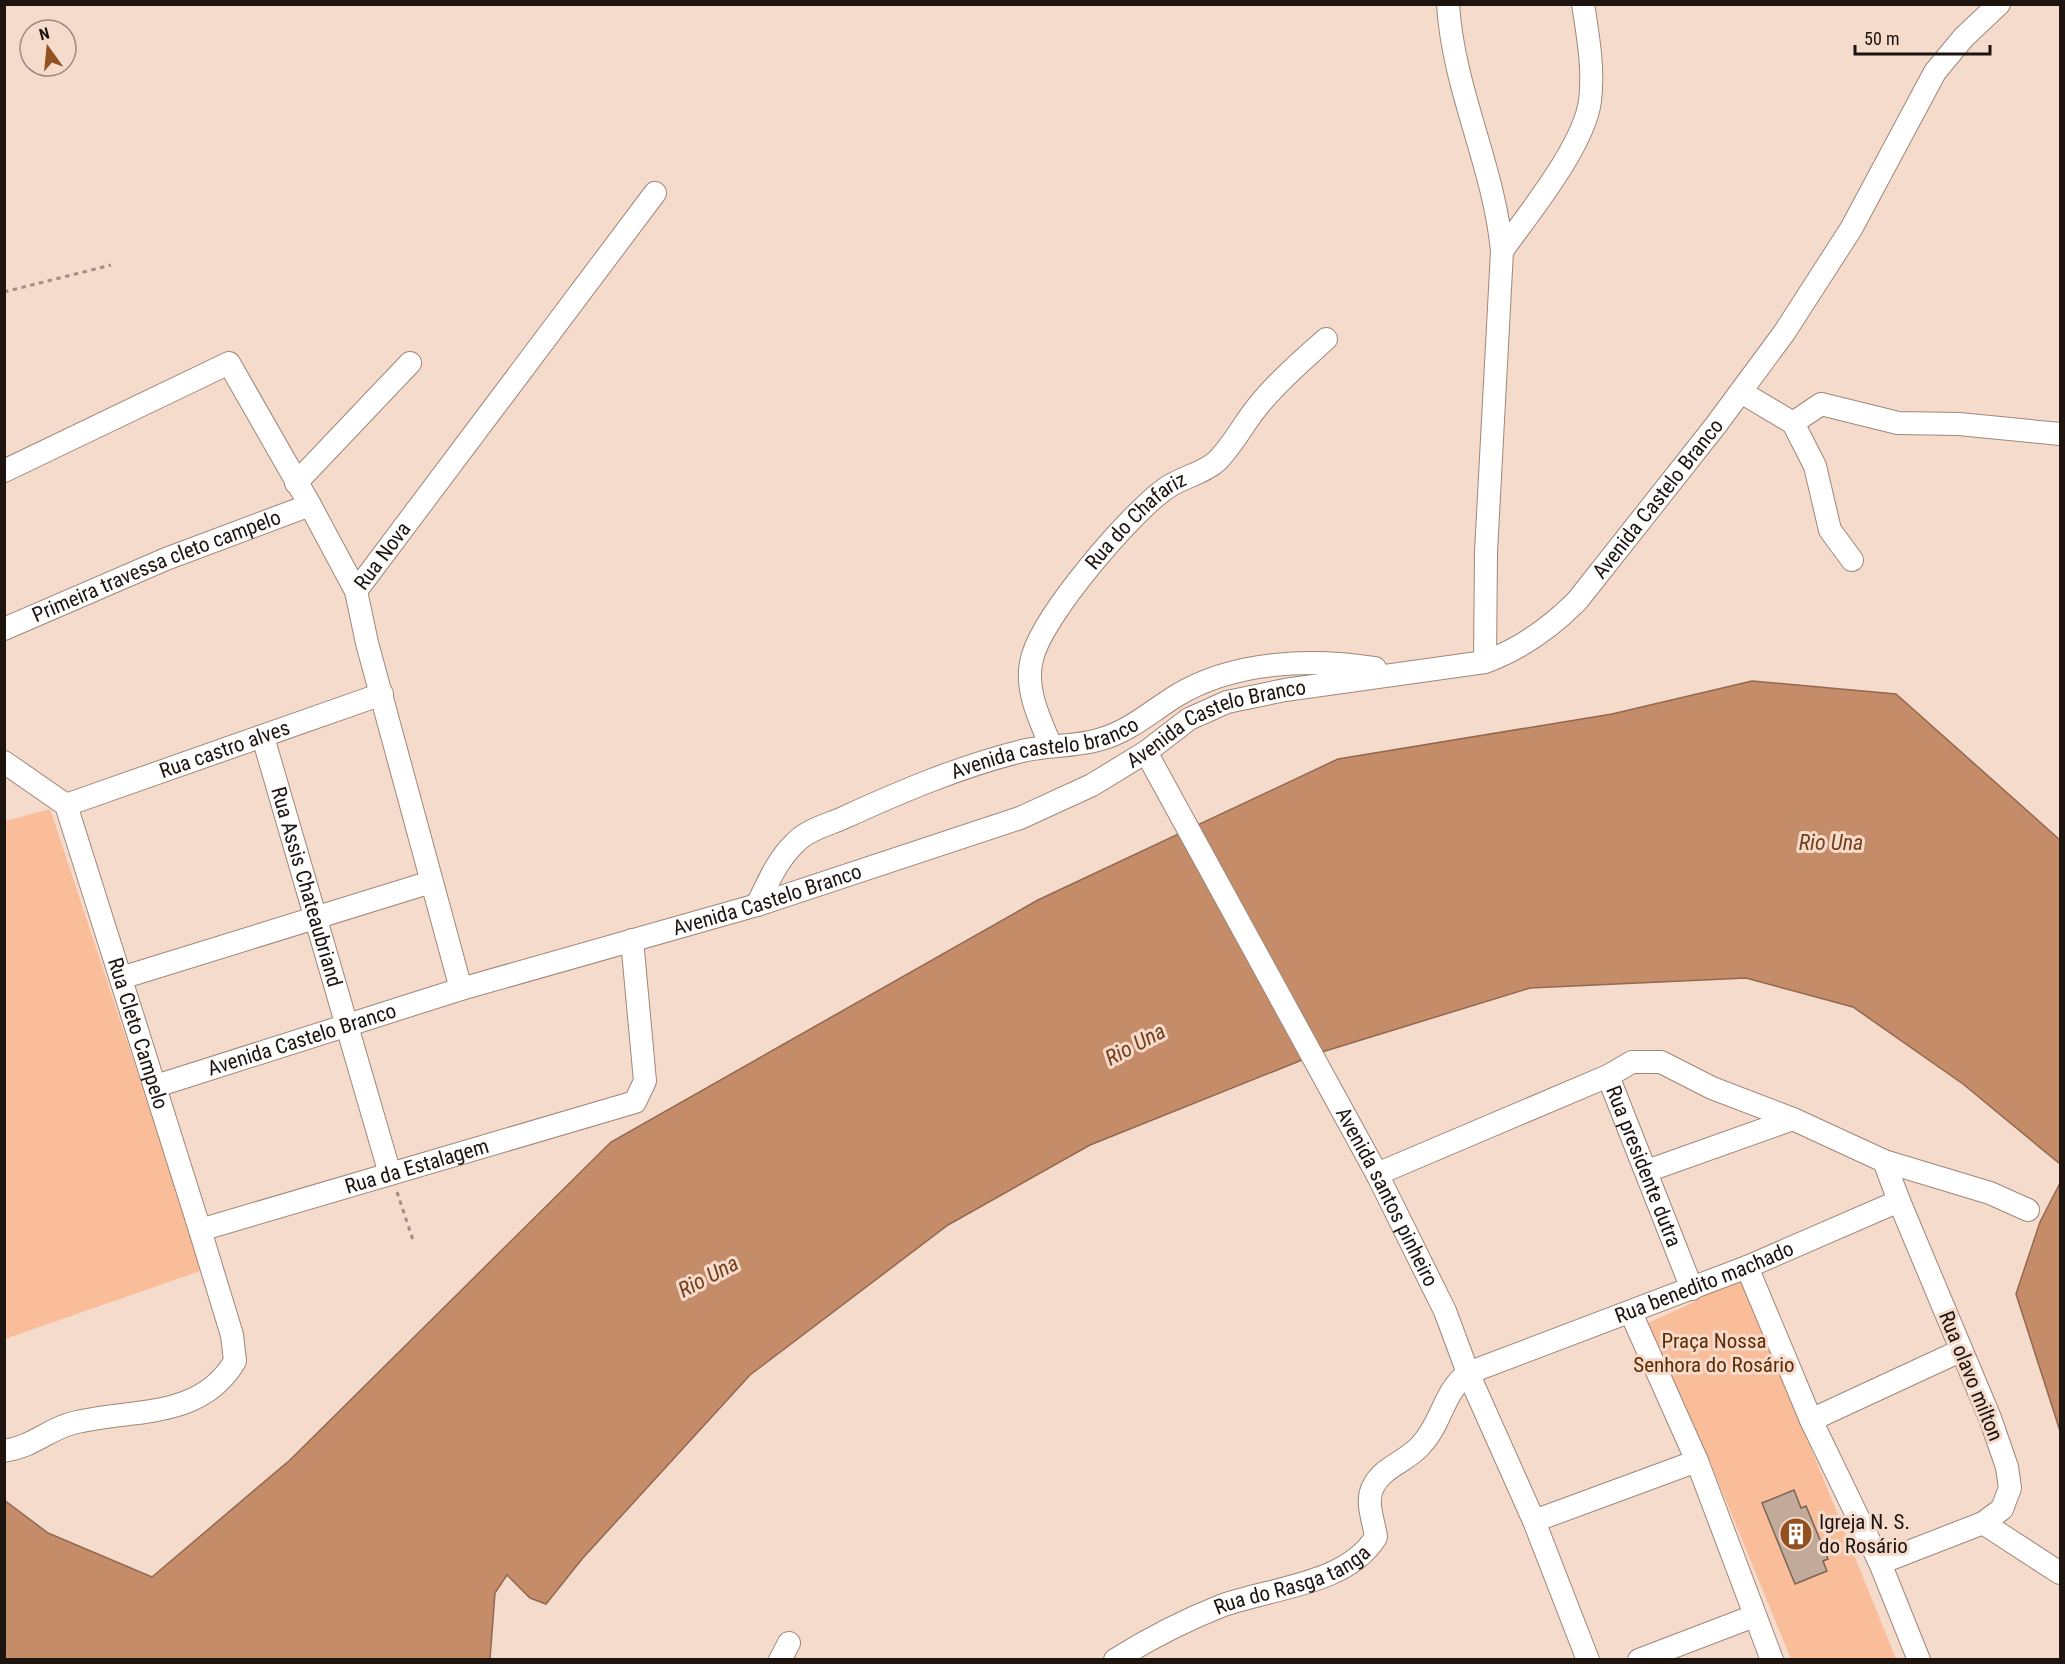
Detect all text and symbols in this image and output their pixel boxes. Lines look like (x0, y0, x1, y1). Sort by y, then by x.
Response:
north arrow (18, 18, 78, 78)
scale bar (1855, 18, 1990, 56)
text: N (37, 24, 51, 44)
text: 50 m (1864, 28, 1899, 49)
street label: Avenida Castelo Branco (1588, 414, 1728, 583)
street label: Rua do Chafariz (1080, 467, 1190, 574)
street label: Primeira travessa cleto campelo (29, 505, 284, 627)
street label: Rua Nova (349, 517, 416, 594)
street label: Avenida Castelo Branco (1122, 675, 1307, 773)
street label: Avenida castelo branco (948, 712, 1143, 784)
street label: Rua castro alves (156, 715, 293, 783)
street label: Rua Assis Chateaubriand (266, 784, 347, 990)
water label: Rio Una (1799, 830, 1863, 855)
street label: Avenida Castelo Branco (670, 859, 865, 940)
street label: Rua Cleto Campelo (103, 955, 173, 1112)
street label: Avenida Castelo Branco (205, 998, 399, 1081)
water label: Rio Una (1101, 1018, 1170, 1071)
street label: Rua presidente dutra (1601, 1082, 1686, 1250)
street label: Avenida santos pinheiro (1331, 1103, 1443, 1290)
street label: Rua da Estalagem (342, 1134, 492, 1199)
street label: Rua benedito machado (1612, 1236, 1797, 1328)
water label: Rio Una (674, 1250, 743, 1303)
street label: Rua olavo milton (1934, 1308, 2008, 1444)
park label: Praça Nossa Senhora do Rosário (1633, 1329, 1795, 1377)
place label: Igreja N. S. do Rosário (1819, 1510, 1910, 1558)
building icon: Igreja N. S. do Rosário (1778, 1516, 1814, 1552)
street label: Rua do Rasga tanga (1210, 1541, 1375, 1620)

